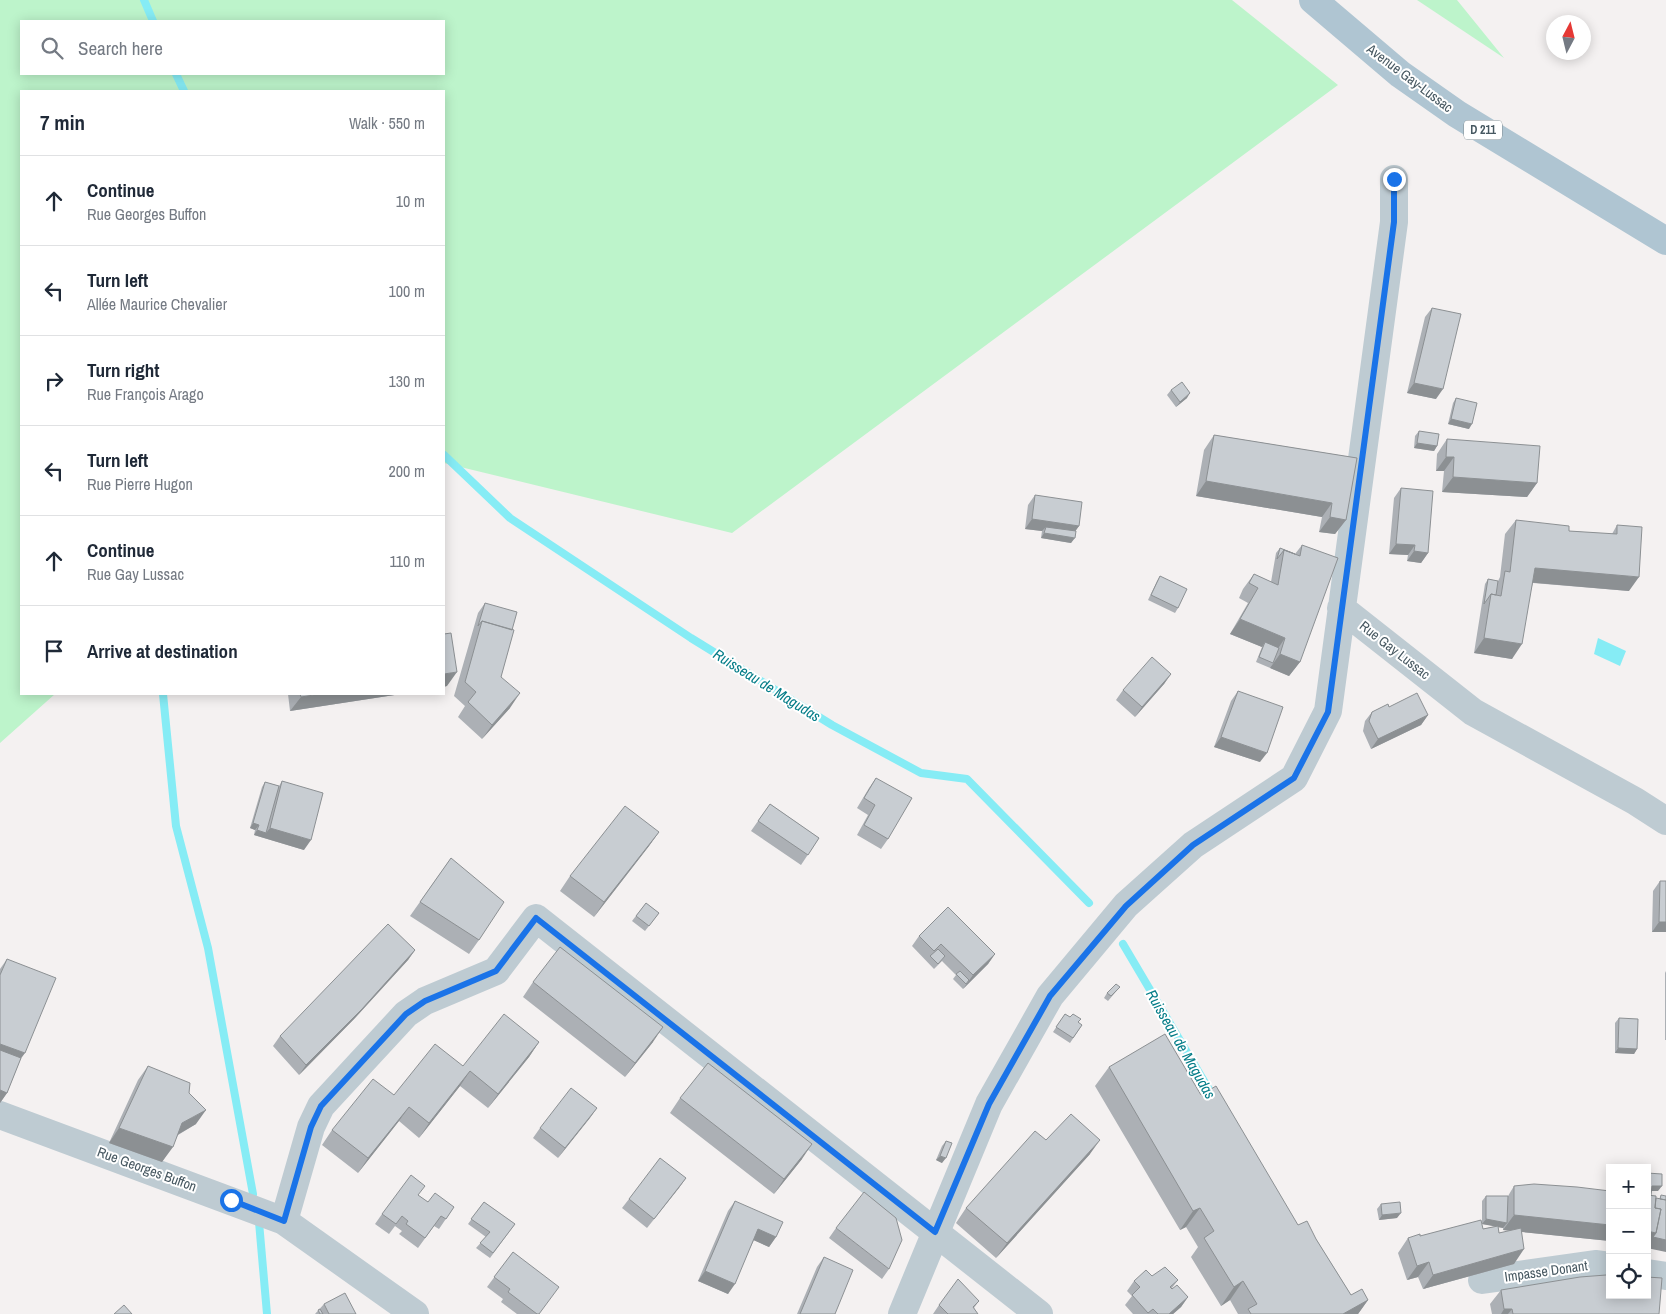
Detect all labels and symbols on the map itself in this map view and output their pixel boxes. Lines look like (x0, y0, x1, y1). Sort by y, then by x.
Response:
north arrow (1546, 15, 1591, 60)
street label: Avenue Gay-Lussac (1363, 39, 1457, 116)
road number: D 211 (1464, 120, 1502, 140)
route end (1383, 168, 1406, 191)
street label: Rue Gay Lussac (1356, 617, 1434, 683)
water label: Ruisseau de Magudas (709, 643, 825, 727)
water label: Ruisseau de Magudas (1141, 985, 1221, 1103)
street label: Rue Georges Buffon (95, 1143, 199, 1195)
route start (220, 1189, 243, 1212)
street label: Impasse Donant (1503, 1256, 1589, 1286)

